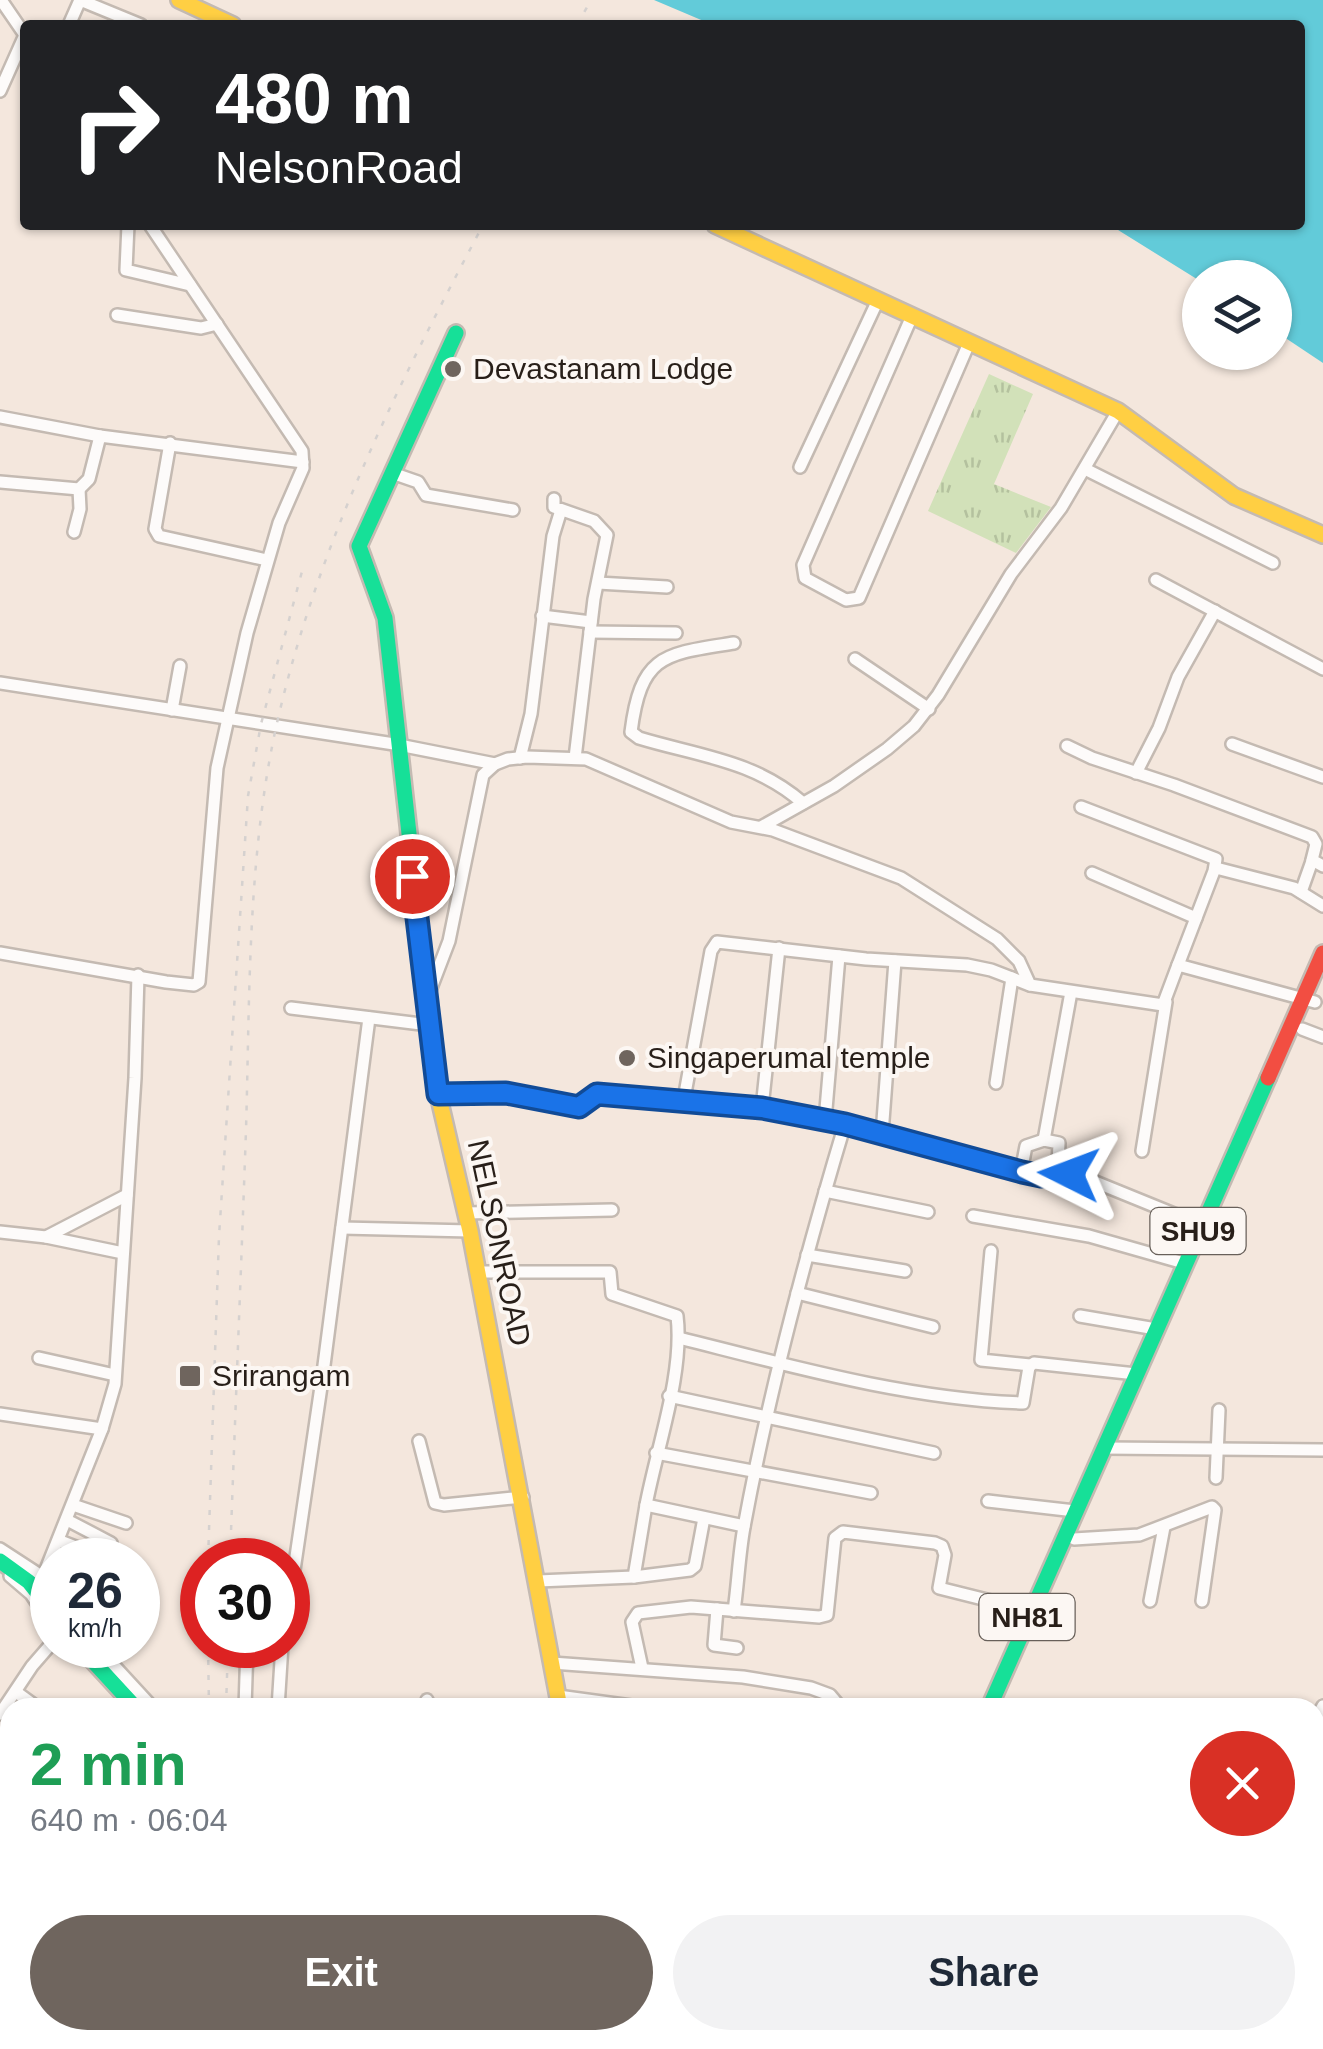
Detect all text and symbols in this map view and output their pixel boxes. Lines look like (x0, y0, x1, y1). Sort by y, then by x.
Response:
icon: right (50, 60, 180, 190)
text: 480 m (215, 60, 413, 138)
text: NelsonRoad (215, 142, 463, 193)
map controls (1182, 260, 1292, 370)
button: layers (1182, 260, 1292, 370)
place label: Devastanam Lodge (473, 352, 733, 385)
marker: Devastanam Lodge (442, 358, 464, 380)
pin (370, 834, 455, 919)
icon: arrive (385, 849, 440, 904)
place label: Singaperumal temple (647, 1041, 931, 1074)
marker: Singaperumal temple (616, 1047, 638, 1069)
position arrow (1017, 1122, 1121, 1226)
street label: NELSONROAD (462, 1137, 537, 1349)
road number: SHU9 (1150, 1208, 1246, 1254)
place label: Srirangam (212, 1359, 350, 1392)
marker: Srirangam (177, 1363, 203, 1389)
speed limit sign: 30 (180, 1538, 310, 1668)
text: 26 (67, 1563, 123, 1619)
road number: NH81 (980, 1594, 1074, 1640)
text: km/h (68, 1614, 122, 1642)
text: 2 min (30, 1731, 187, 1798)
button: close (1190, 1731, 1295, 1836)
text: 640 m · 06:04 (30, 1802, 227, 1838)
button: Exit (30, 1915, 653, 2030)
button: Share (673, 1915, 1295, 2030)

